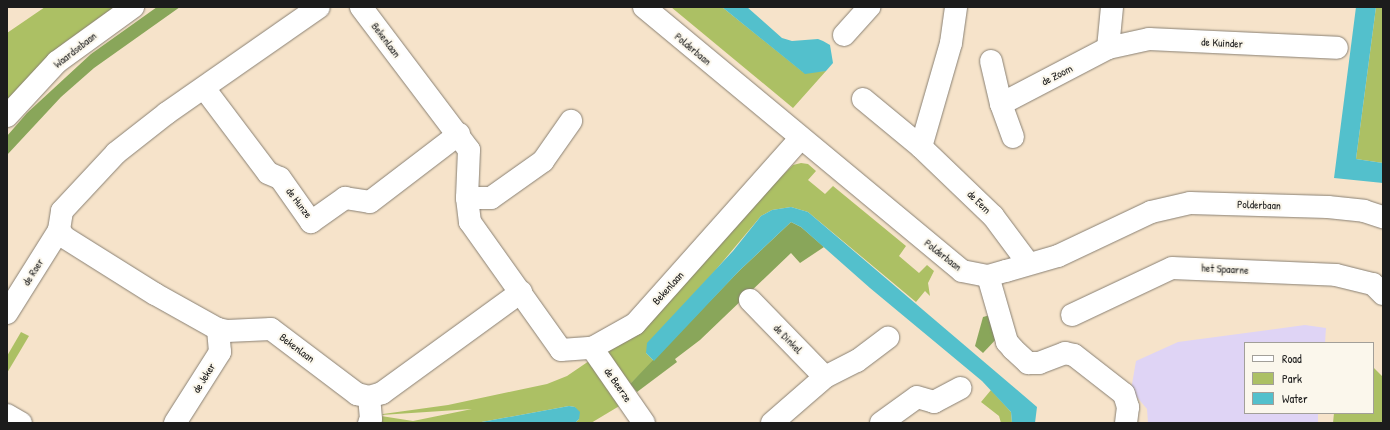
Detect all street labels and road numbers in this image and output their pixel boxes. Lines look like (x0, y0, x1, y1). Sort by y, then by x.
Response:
street label: Bekenlaan (369, 20, 403, 60)
street label: Waardsebaan (51, 29, 99, 71)
street label: Polderbaan (672, 30, 714, 68)
street label: de Kuinder (1201, 35, 1243, 51)
street label: de Zoom (1039, 62, 1075, 88)
street label: de Hunze (283, 185, 315, 221)
street label: de Eem (964, 188, 994, 216)
street label: Polderbaan (1237, 198, 1281, 212)
street label: Polderbaan (922, 236, 964, 274)
street label: de Roer (20, 256, 46, 288)
street label: het Spaarne (1201, 261, 1249, 277)
street label: Bekenlaan (650, 269, 686, 307)
street label: de Dinkel (771, 322, 805, 356)
street label: Bekenlaan (277, 331, 317, 365)
street label: de Jeker (190, 361, 218, 395)
street label: de Beerze (601, 365, 635, 405)

